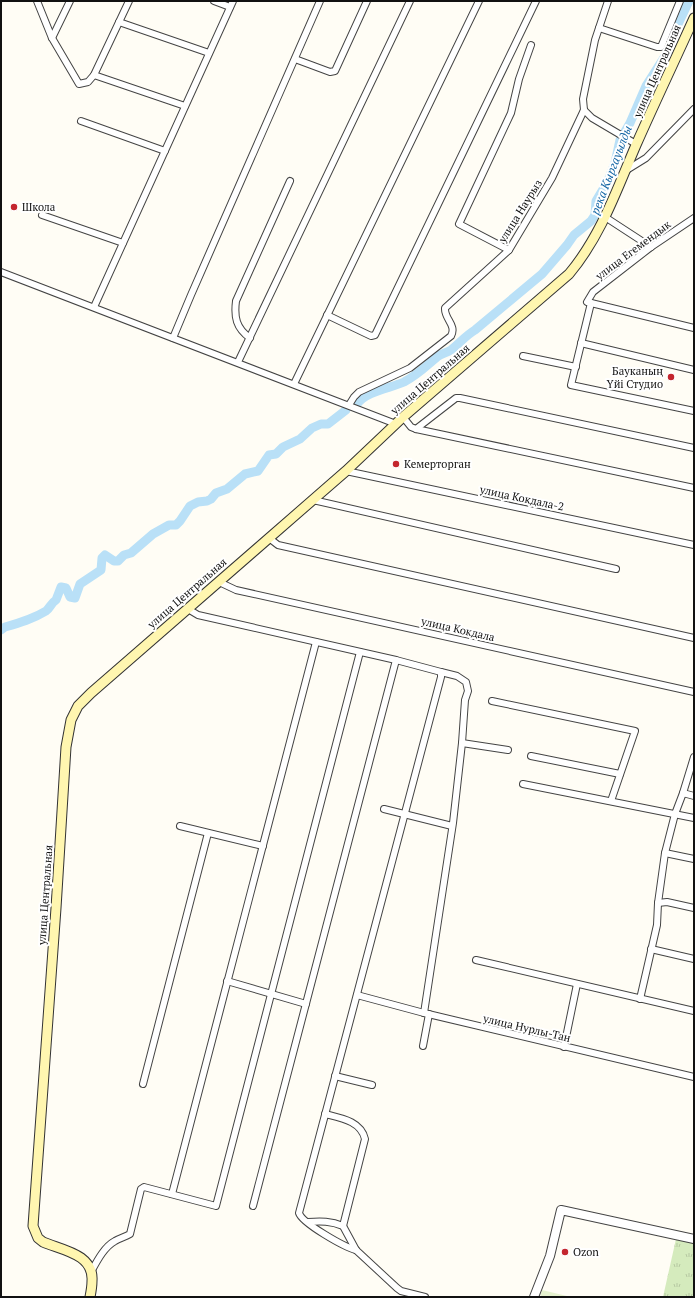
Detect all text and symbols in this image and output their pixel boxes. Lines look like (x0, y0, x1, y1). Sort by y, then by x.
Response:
street label: улица Центральная (630, 22, 684, 121)
water label: река Кыргауылды (587, 123, 635, 217)
street label: улица Наурыз (495, 177, 545, 246)
place label: Школа (22, 200, 56, 214)
marker: Школа (9, 202, 19, 212)
street label: улица Егемендык (592, 217, 673, 283)
street label: улица Центральная (387, 341, 473, 418)
place label: Бауканың Үйі Студио (607, 364, 663, 391)
marker: Бауканың Үйі Студио (666, 372, 676, 382)
place label: Кемерторган (404, 457, 471, 471)
marker: Кемерторган (391, 459, 401, 469)
street label: улица Кокдала-2 (478, 482, 565, 514)
street label: улица Центральная (144, 555, 230, 632)
street label: улица Кокдала (419, 614, 497, 644)
street label: улица Центральная (34, 844, 55, 946)
street label: улица Нурлы-Тан (481, 1011, 572, 1045)
place label: Ozon (573, 1245, 599, 1259)
marker: Ozon (560, 1247, 570, 1257)

